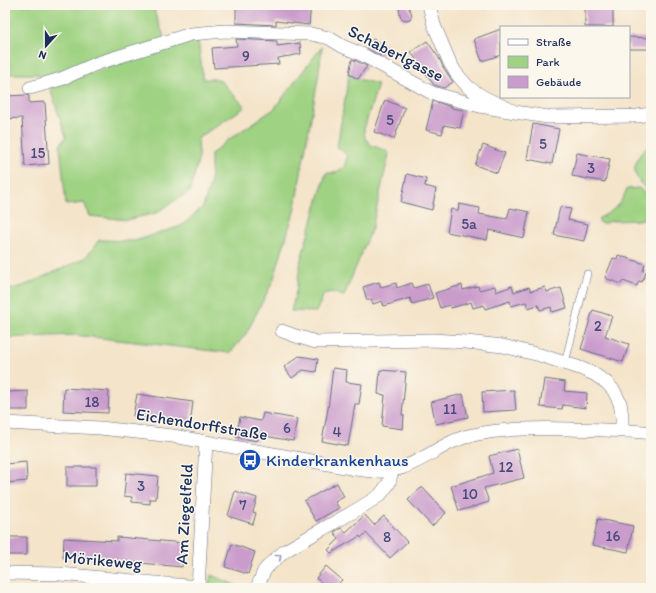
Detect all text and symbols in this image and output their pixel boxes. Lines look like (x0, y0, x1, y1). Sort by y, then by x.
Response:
street label: Schaberlgasse (345, 20, 447, 86)
north arrow (26, 26, 66, 66)
legend (500, 26, 630, 98)
text: Straße (536, 35, 571, 49)
text: N (37, 47, 48, 62)
house number: 9 (242, 47, 250, 65)
text: Park (536, 55, 560, 69)
text: Gebäude (536, 75, 581, 89)
house number: 5 (386, 111, 394, 129)
house number: 5 (539, 135, 547, 153)
house number: 15 (31, 144, 46, 162)
house number: 3 (587, 159, 595, 177)
house number: 5a (461, 215, 477, 233)
house number: 2 (594, 317, 602, 335)
house number: 18 (84, 393, 100, 411)
house number: 11 (443, 400, 457, 418)
street label: Eichendorffstraße (135, 404, 269, 444)
house number: 6 (283, 419, 291, 437)
house number: 4 (332, 423, 342, 441)
bus stop icon: Kinderkrankenhaus (237, 447, 263, 473)
place label: Kinderkrankenhaus (266, 450, 409, 470)
house number: 12 (499, 458, 514, 476)
street label: Am Ziegelfeld (171, 462, 197, 565)
house number: 3 (137, 477, 145, 495)
house number: 10 (462, 485, 478, 503)
house number: 7 (239, 496, 247, 514)
house number: 16 (606, 527, 621, 545)
house number: 8 (383, 528, 391, 546)
street label: Mörikeweg (63, 547, 143, 573)
one-way arrow (274, 554, 281, 561)

